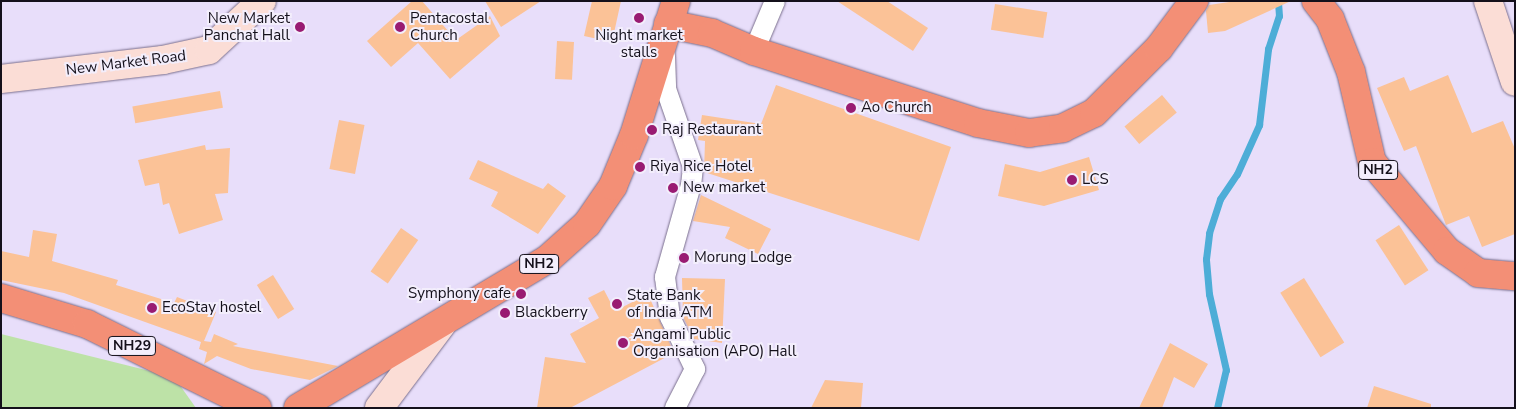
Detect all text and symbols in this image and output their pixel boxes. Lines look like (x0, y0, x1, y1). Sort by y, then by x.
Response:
place label: New Market Panchat Hall (204, 9, 290, 44)
place label: Pentacostal Church (410, 9, 489, 44)
marker: Night market stalls (633, 12, 645, 24)
marker: New Market Panchat Hall (294, 21, 306, 33)
marker: Pentacostal Church (394, 21, 406, 33)
place label: Night market stalls (595, 26, 683, 61)
street label: New Market Road (65, 47, 187, 79)
place label: Ao Church (861, 99, 932, 117)
marker: Ao Church (845, 102, 857, 114)
place label: Raj Restaurant (662, 121, 761, 139)
marker: Raj Restaurant (646, 124, 658, 136)
place label: Riya Rice Hotel (650, 158, 752, 176)
road number: NH2 (1358, 158, 1398, 182)
marker: Riya Rice Hotel (634, 161, 646, 173)
place label: LCS (1082, 171, 1109, 189)
marker: LCS (1066, 174, 1078, 186)
place label: New market (683, 179, 765, 197)
marker: New market (667, 182, 679, 194)
place label: Morung Lodge (694, 249, 792, 267)
road number: NH2 (519, 252, 559, 276)
marker: Morung Lodge (678, 252, 690, 264)
place label: Symphony cafe (408, 285, 511, 303)
place label: State Bank of India ATM (627, 286, 712, 321)
marker: Symphony cafe (515, 288, 527, 300)
marker: State Bank of India ATM (611, 298, 623, 310)
place label: EcoStay hostel (162, 299, 261, 317)
marker: EcoStay hostel (146, 302, 158, 314)
place label: Blackberry (515, 304, 588, 322)
marker: Blackberry (499, 307, 511, 319)
place label: Angami Public Organisation (APO) Hall (633, 325, 796, 360)
road number: NH29 (107, 334, 157, 358)
marker: Angami Public Organisation (APO) Hall (617, 337, 629, 349)

